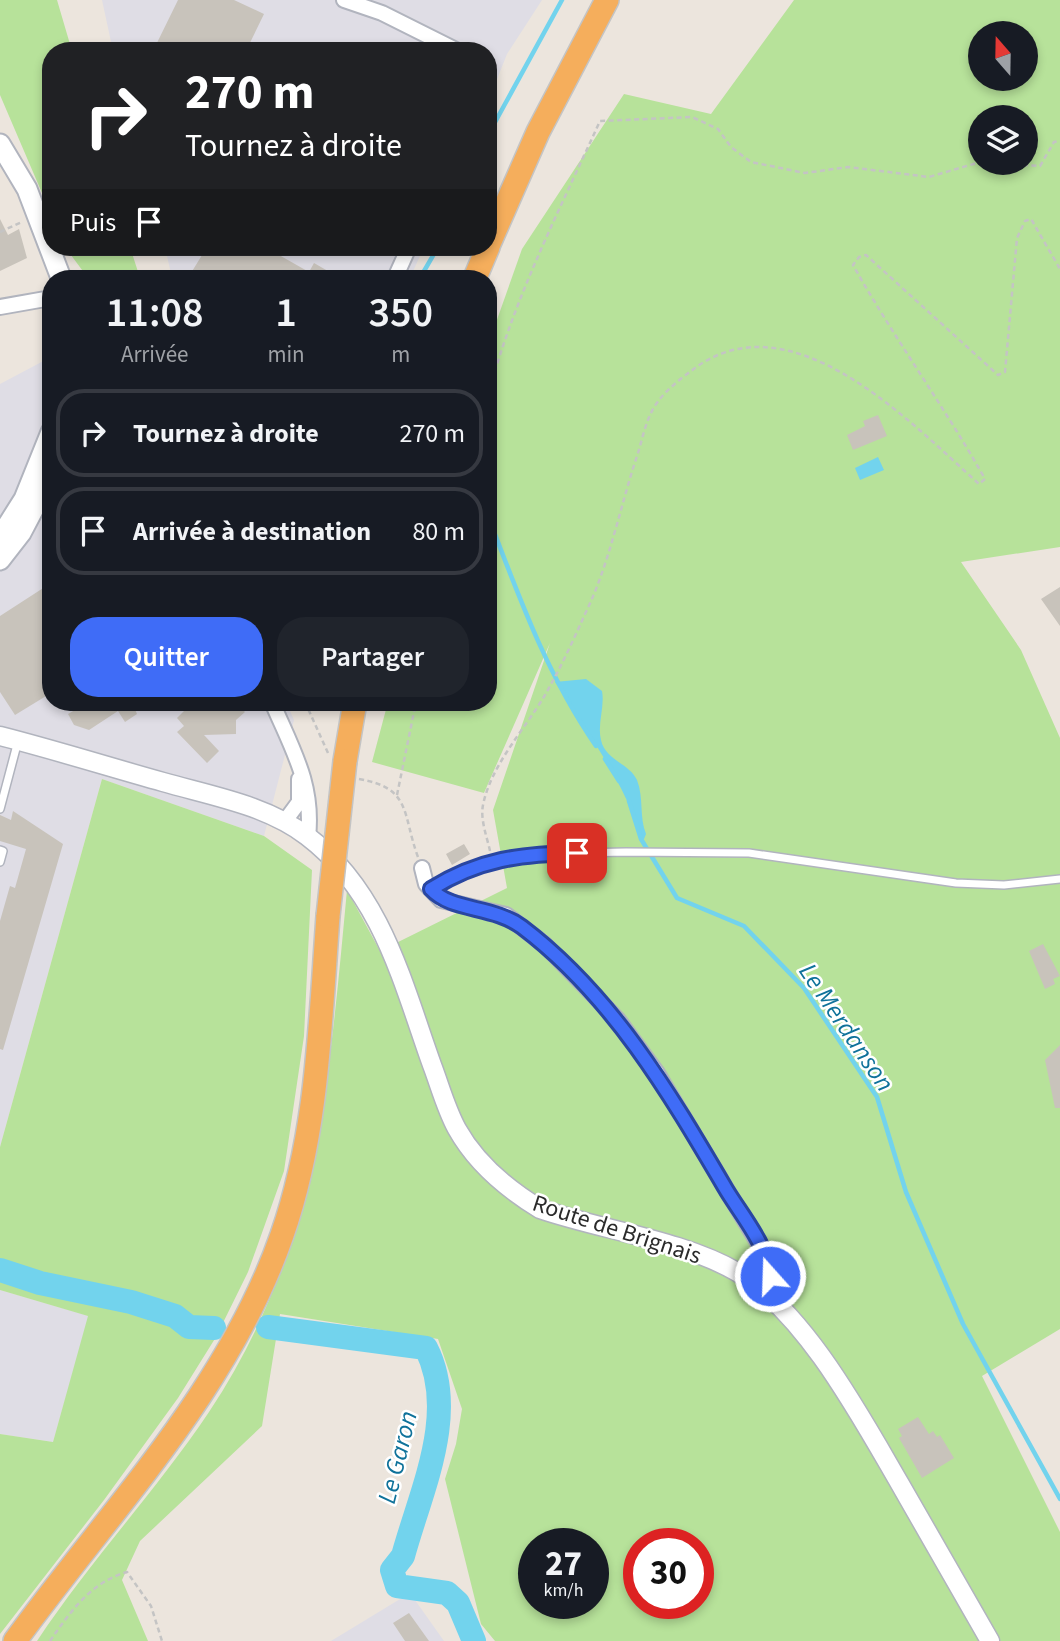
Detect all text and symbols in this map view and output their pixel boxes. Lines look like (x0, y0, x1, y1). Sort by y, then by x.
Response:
north arrow (968, 21, 1038, 91)
map controls (968, 21, 1038, 175)
text: 270 m (185, 58, 314, 128)
icon: right (70, 70, 161, 161)
button: layers (968, 105, 1038, 175)
text: Tournez à droite (185, 123, 402, 169)
icon: arrive (130, 203, 168, 241)
text: Puis (70, 204, 116, 241)
text: 11:08 (106, 283, 204, 343)
text: 1 (275, 283, 297, 343)
text: 350 (369, 283, 433, 343)
text: Arrivée (121, 338, 188, 371)
text: min (267, 338, 305, 371)
text: m (391, 338, 410, 371)
icon: right (74, 414, 112, 452)
text: Tournez à droite (133, 415, 319, 452)
text: 270 m (399, 415, 465, 452)
icon: arrive (74, 512, 112, 550)
text: Arrivée à destination (133, 513, 371, 550)
text: 80 m (412, 513, 465, 550)
button: Quitter (70, 617, 263, 697)
button: Partager (277, 617, 469, 697)
pin (547, 823, 607, 883)
icon: arrive (558, 834, 596, 872)
water label: Le Merdanson (790, 956, 903, 1099)
street label: Route de Brignais (528, 1186, 706, 1273)
position arrow (733, 1239, 807, 1313)
water label: Le Garon (368, 1407, 427, 1507)
speed limit sign: 30 (623, 1528, 714, 1619)
text: 27 (545, 1539, 582, 1589)
text: km/h (544, 1578, 583, 1603)

